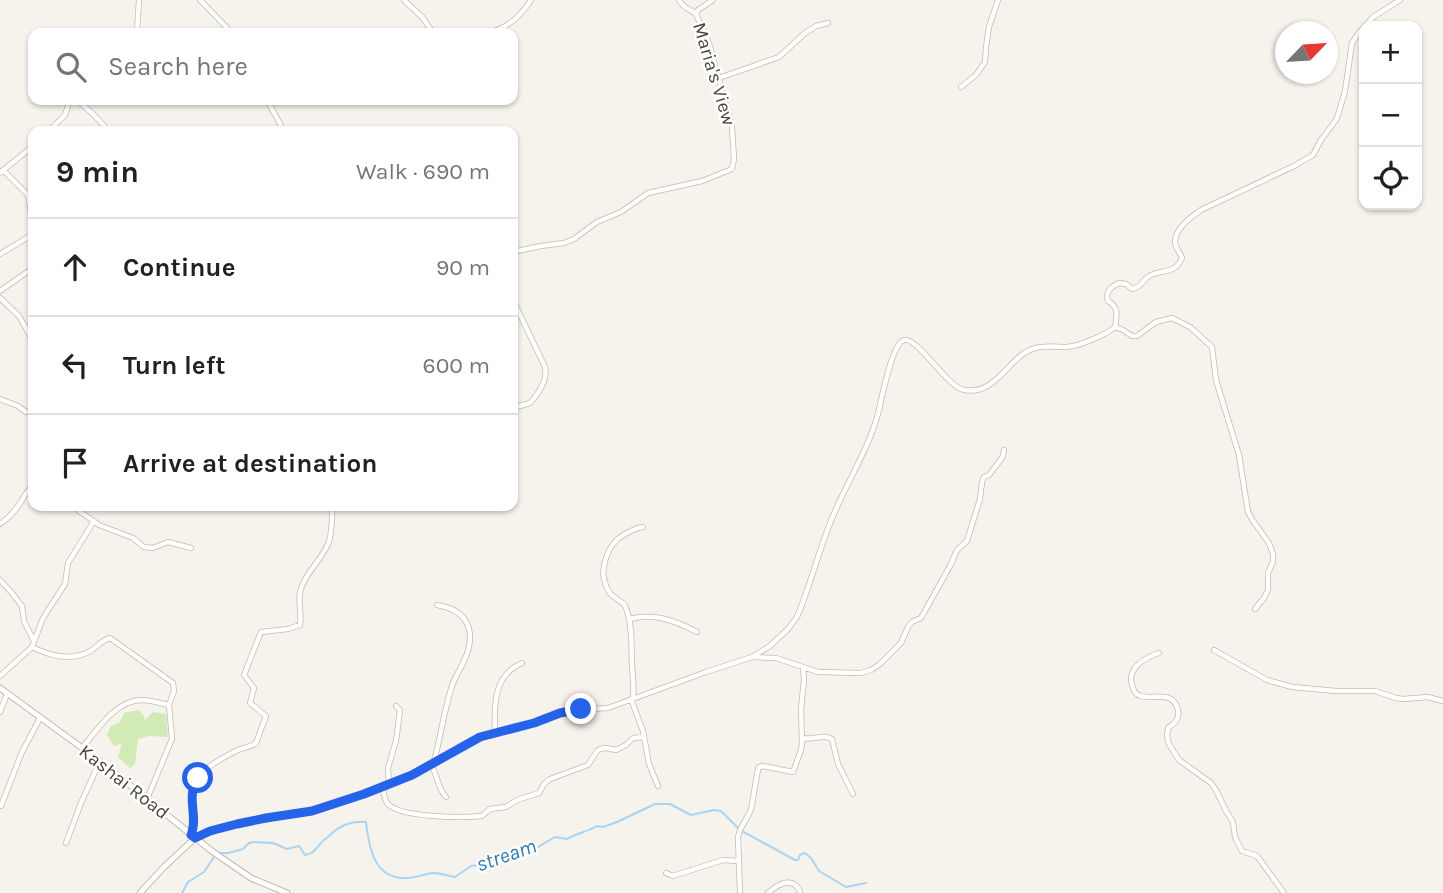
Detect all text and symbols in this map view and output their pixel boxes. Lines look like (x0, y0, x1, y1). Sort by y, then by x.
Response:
street label: Maria's View (688, 20, 740, 128)
north arrow (1275, 21, 1338, 84)
map controls (1359, 21, 1422, 210)
button: + (1359, 21, 1422, 84)
search box (28, 28, 518, 105)
icon: search (52, 48, 90, 86)
text: Search here (108, 51, 248, 82)
button: − (1359, 84, 1422, 147)
button: locate (1359, 147, 1422, 210)
text: 9 min (56, 154, 139, 190)
text: Walk · 690 m (356, 158, 490, 185)
icon: ahead (56, 248, 94, 286)
text: Continue (123, 252, 235, 283)
text: 90 m (436, 254, 490, 281)
icon: left (56, 346, 94, 384)
text: Turn left (123, 350, 225, 381)
text: 600 m (423, 352, 490, 379)
icon: arrive (56, 444, 94, 482)
text: Arrive at destination (123, 448, 377, 479)
route end (565, 693, 596, 724)
street label: Kashai Road (75, 740, 173, 824)
route start (182, 762, 213, 793)
water label: stream (473, 834, 539, 876)

